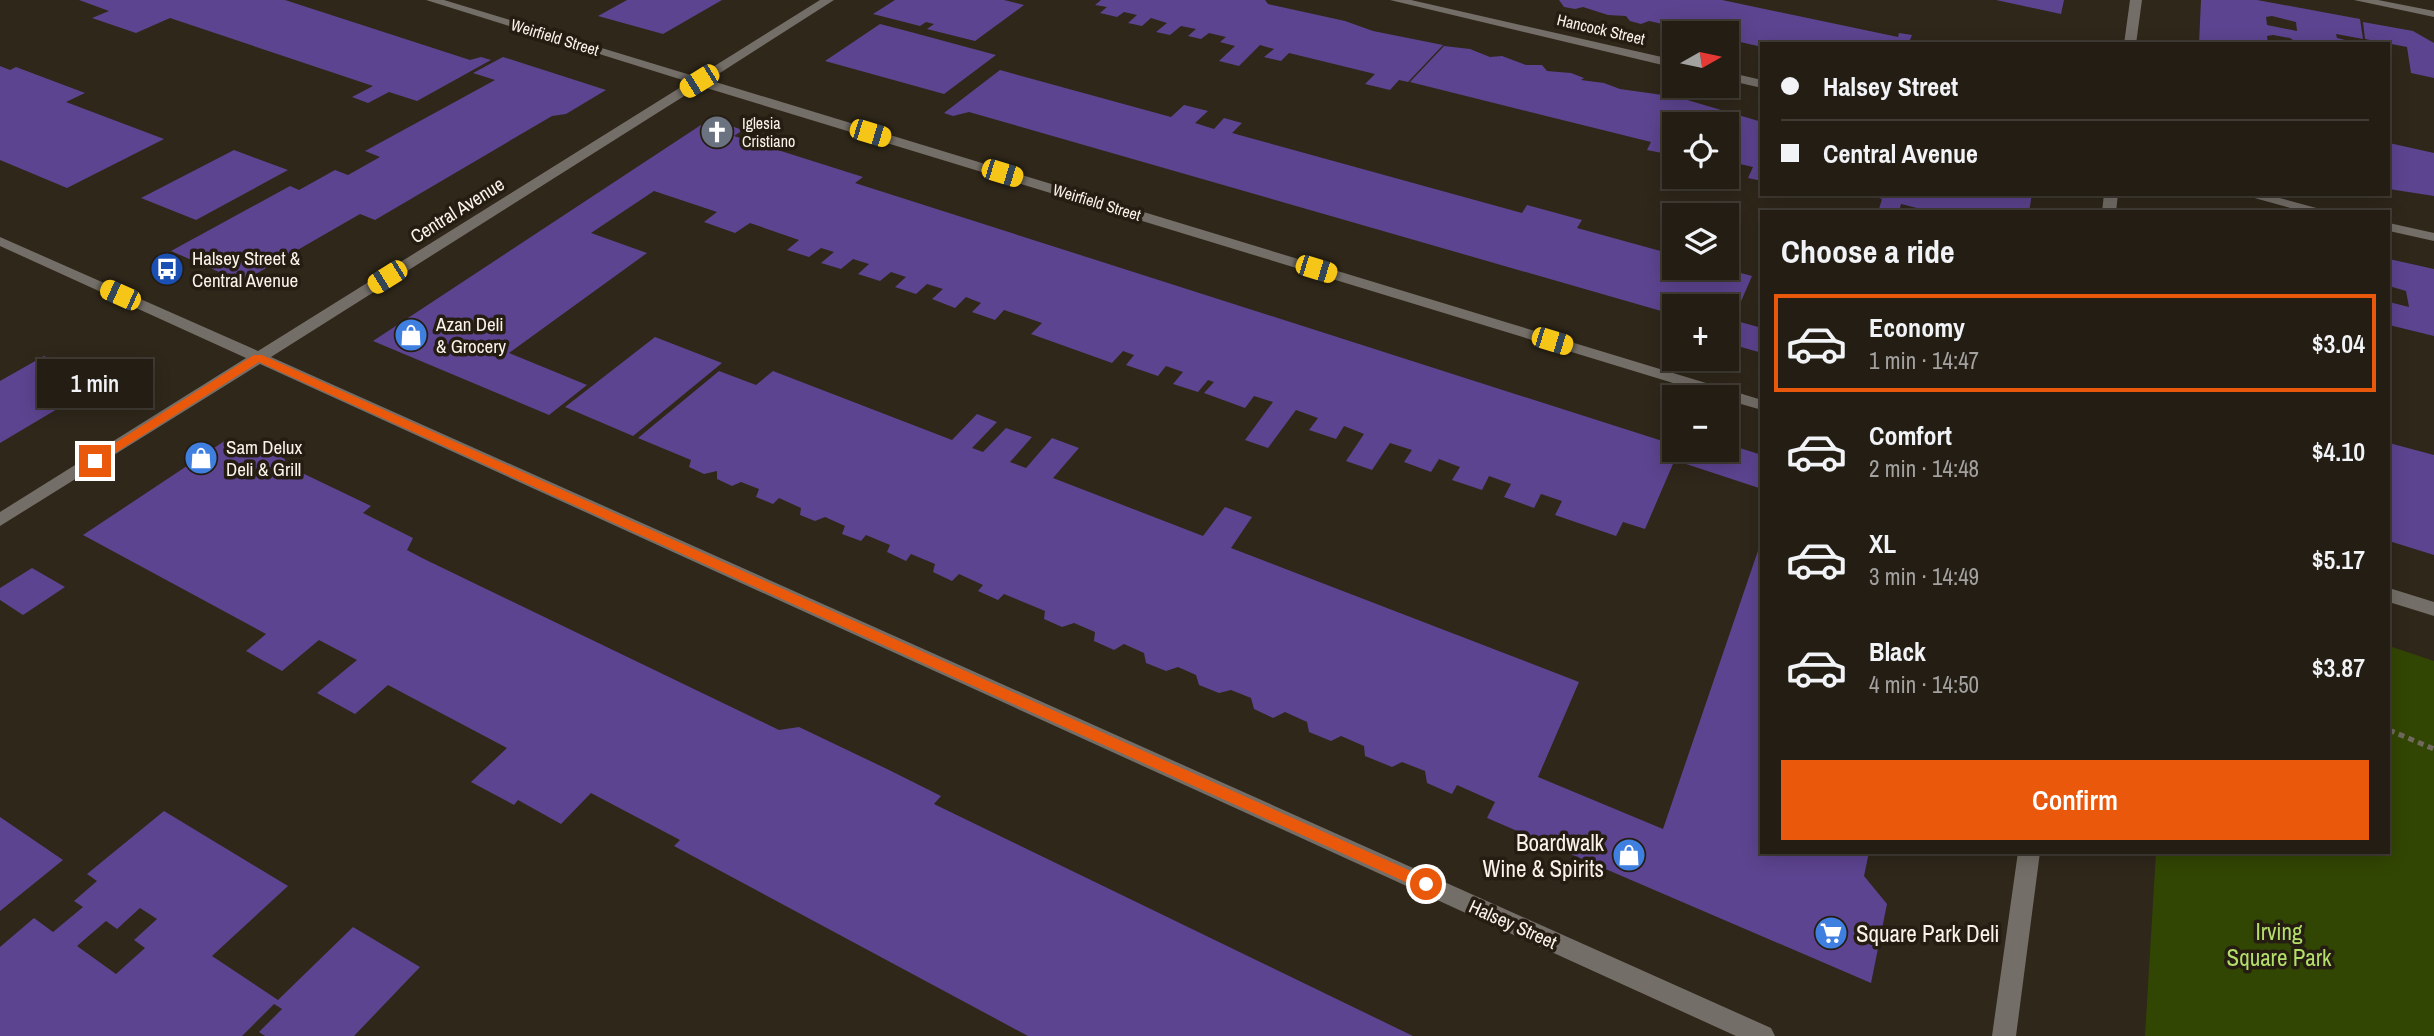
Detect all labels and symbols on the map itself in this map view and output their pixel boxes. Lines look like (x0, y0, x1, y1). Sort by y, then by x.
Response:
street label: Hancock Street (1555, 8, 1648, 50)
street label: Weirfield Street (508, 13, 602, 61)
north arrow (1662, 21, 1740, 98)
car (676, 61, 723, 101)
place label: Iglesia Cristiano (742, 112, 795, 152)
church icon: Iglesia Cristiano (698, 113, 736, 151)
car (847, 117, 894, 149)
car (979, 157, 1026, 189)
street label: Central Avenue (405, 171, 509, 249)
street label: Weirfield Street (1050, 178, 1144, 226)
place label: Halsey Street & Central Avenue (192, 245, 301, 293)
bus stop icon: Halsey Street & Central Avenue (148, 250, 186, 288)
car (1293, 253, 1340, 285)
car (364, 257, 411, 297)
car (97, 277, 144, 313)
place label: Azan Deli & Grocery (435, 311, 506, 359)
shop icon: Azan Deli & Grocery (392, 316, 430, 354)
car (1529, 325, 1576, 357)
callout: 1 min (37, 360, 153, 408)
place label: Sam Delux Deli & Grill (226, 434, 302, 482)
shop icon: Sam Delux Deli & Grill (182, 439, 220, 477)
route end (79, 445, 111, 477)
place label: Boardwalk Wine & Spirits (1482, 827, 1605, 884)
shop icon: Boardwalk Wine & Spirits (1610, 836, 1648, 874)
route start (1410, 868, 1442, 900)
street label: Halsey Street (1465, 893, 1562, 955)
supermarket icon: Square Park Deli (1812, 914, 1850, 952)
park label: Irving Square Park (2227, 916, 2332, 973)
place label: Square Park Deli (1856, 918, 2000, 949)

